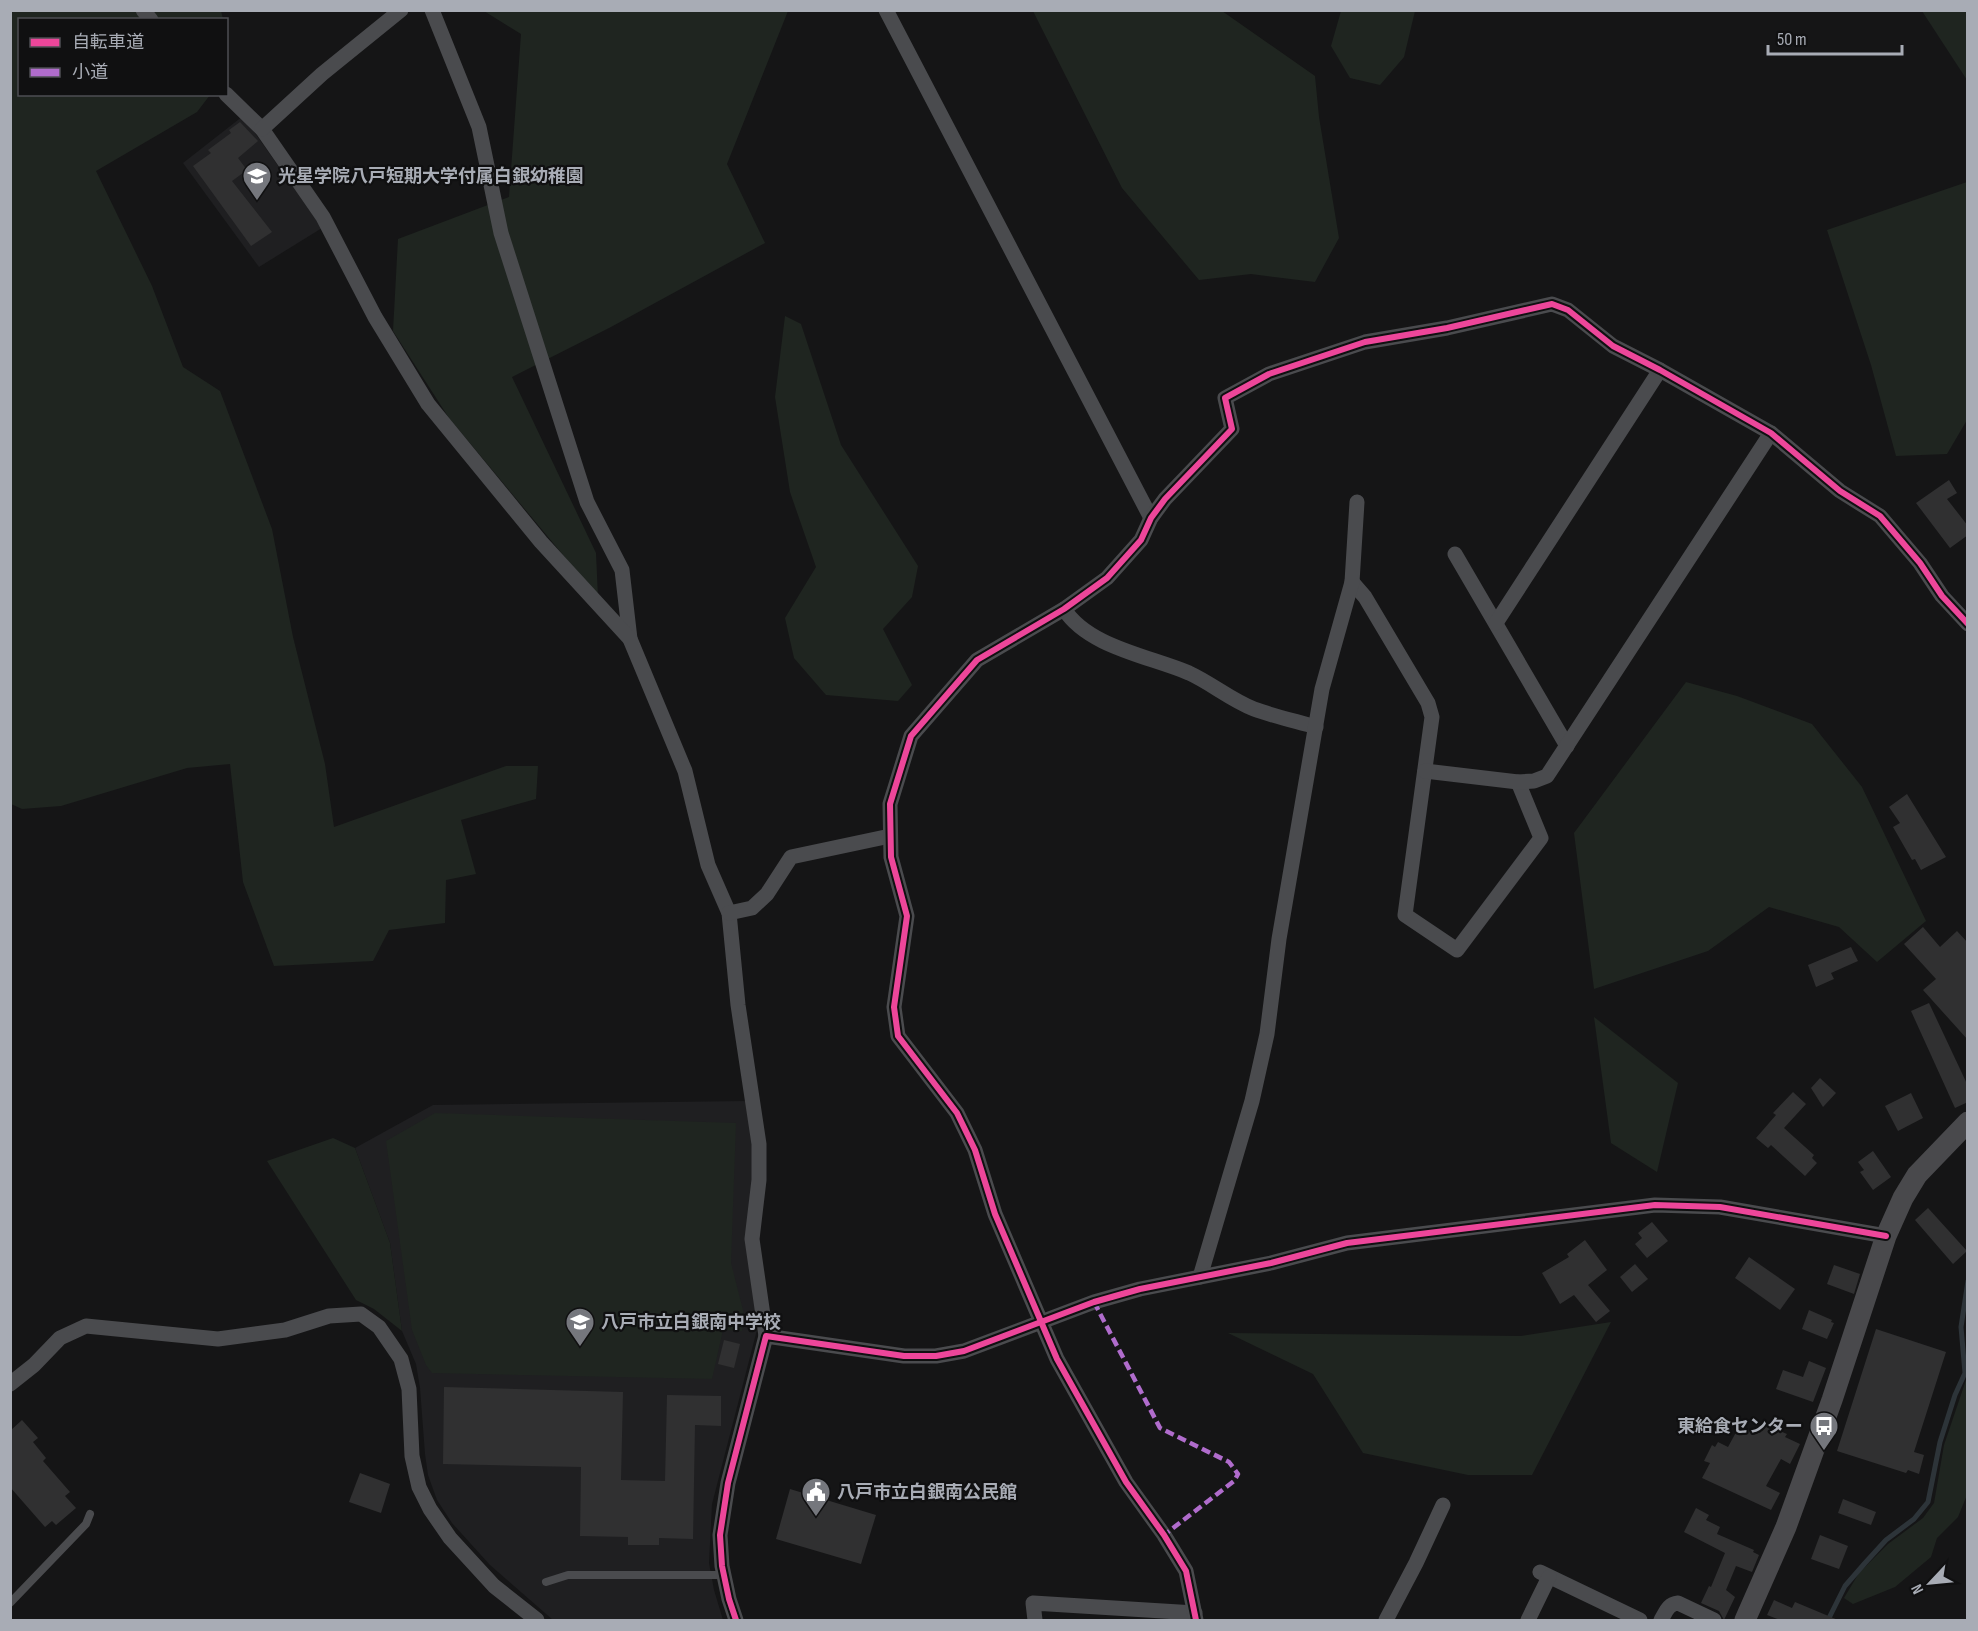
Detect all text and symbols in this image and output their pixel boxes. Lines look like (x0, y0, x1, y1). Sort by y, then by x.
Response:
legend (18, 18, 228, 96)
scale bar (1768, 18, 1902, 56)
text: 50 m (1777, 29, 1807, 50)
text: 自転車道 (72, 32, 144, 53)
text: 小道 (72, 62, 108, 83)
school or university icon: 光星学院八戸短期大学付属白銀幼稚園 (241, 160, 273, 202)
place label: 光星学院八戸短期大学付属白銀幼稚園 (278, 166, 584, 187)
school or university icon: 八戸市立白銀南中学校 (564, 1306, 596, 1348)
place label: 八戸市立白銀南中学校 (601, 1312, 781, 1333)
bus stop icon: 東給食センター (1808, 1410, 1840, 1452)
place label: 東給食センター (1677, 1416, 1803, 1437)
public building icon: 八戸市立白銀南公民館 (800, 1476, 832, 1518)
place label: 八戸市立白銀南公民館 (837, 1482, 1017, 1503)
north arrow (1900, 1553, 1960, 1613)
text: N (1907, 1581, 1928, 1597)

